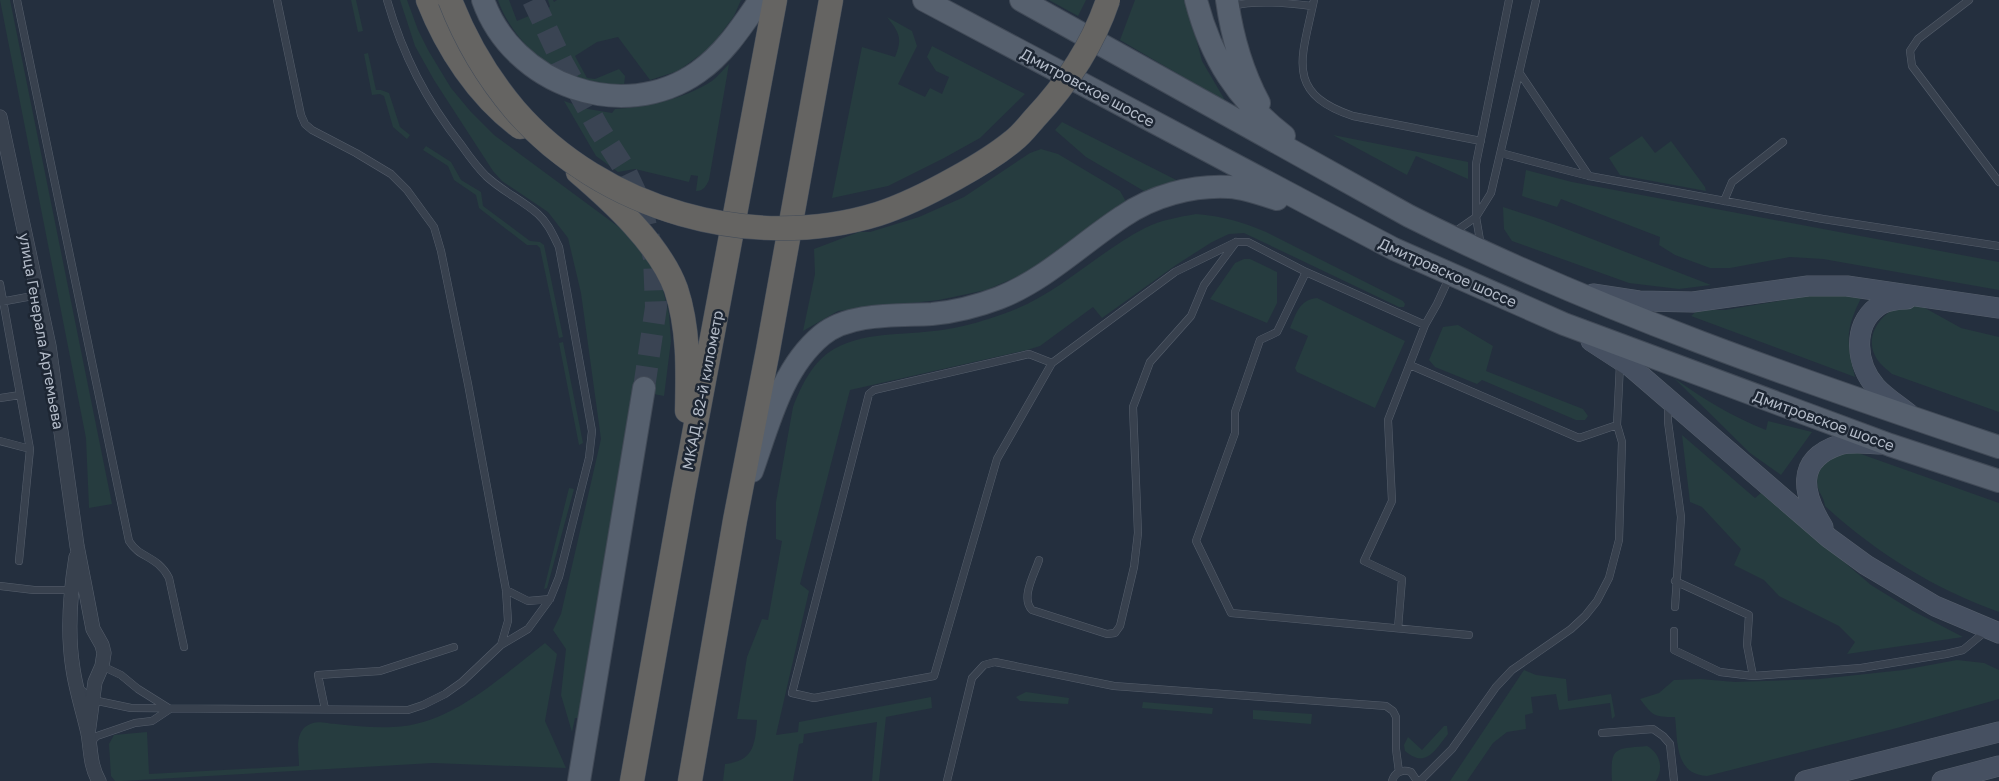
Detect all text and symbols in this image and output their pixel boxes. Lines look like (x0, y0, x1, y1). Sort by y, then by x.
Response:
street label: Дмитровское шоссе (1018, 44, 1158, 130)
street label: улица Генерала Артемьева (16, 231, 68, 431)
street label: Дмитровское шоссе (1376, 233, 1520, 311)
street label: МКАД, 82-й километр (678, 309, 726, 471)
street label: Дмитровское шоссе (1751, 386, 1897, 454)

